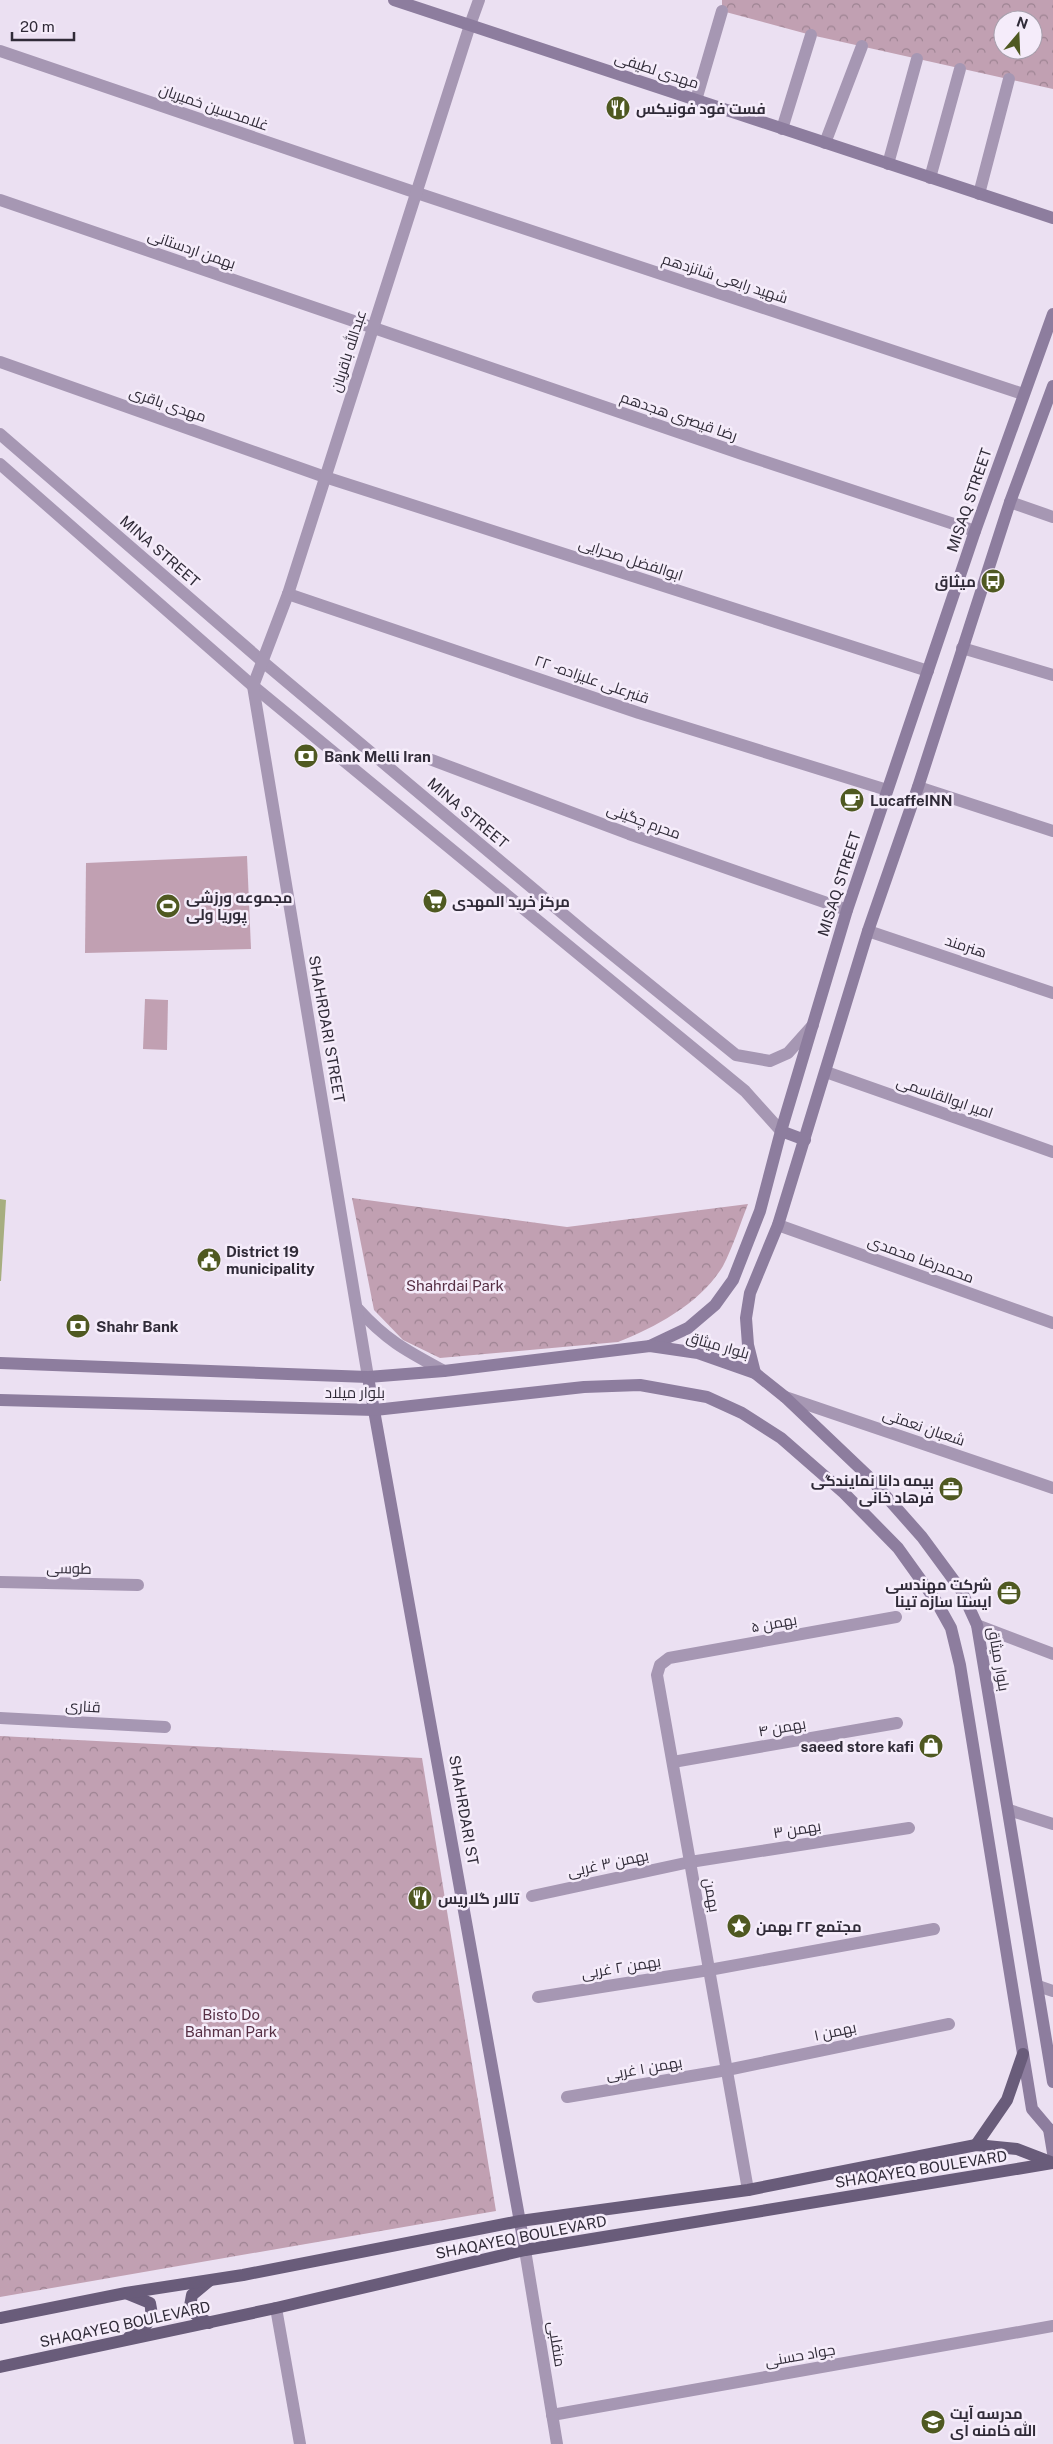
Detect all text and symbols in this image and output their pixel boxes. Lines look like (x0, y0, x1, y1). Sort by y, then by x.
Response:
scale bar (12, 10, 75, 42)
north arrow (993, 10, 1043, 60)
text: N (1014, 13, 1030, 32)
text: 20 m (20, 18, 55, 35)
street label: مهدی لطیفی (612, 48, 701, 93)
street label: غلامحسین خمیریان (156, 80, 271, 136)
restaurant icon: فست فود فونیکس (605, 95, 631, 121)
place label: فست فود فونیکس (636, 100, 766, 118)
street label: بهمن اردستانی (145, 226, 238, 274)
street label: شهید رابعی شانزدهم (659, 250, 790, 308)
street label: عبدالله باقریان (326, 308, 371, 395)
street label: مهدی باقری (127, 383, 209, 427)
street label: رضا قیصری هجدهم (618, 388, 740, 446)
street label: MISAQ STREET (943, 446, 995, 554)
street label: MINA STREET (117, 512, 203, 590)
street label: ابوالفضل صحرایی (576, 534, 685, 586)
bus stop icon: میثاق (980, 568, 1006, 594)
place label: میثاق (935, 573, 976, 591)
street label: قنبرعلی علیزاده - ۲۲ (532, 651, 651, 708)
bank icon: Bank Melli Iran (293, 743, 319, 769)
place label: Bank Melli Iran (324, 748, 431, 765)
street label: MINA STREET (424, 774, 512, 852)
cafe icon: LucaffeINN (839, 787, 865, 813)
place label: LucaffeINN (870, 792, 952, 809)
street label: محرم چگینی (604, 800, 683, 844)
street label: MISAQ STREET (814, 829, 864, 938)
supermarket icon: مرکز خرید المهدی (422, 888, 448, 914)
place label: مجموعه ورزشی پوریا ولی (186, 889, 292, 926)
sports icon: مجموعه ورزشی پوریا ولی (155, 893, 181, 919)
place label: مرکز خرید المهدی (452, 893, 570, 911)
street label: هنرمند (943, 931, 989, 962)
street label: SHAHRDARI STREET (306, 954, 348, 1104)
street label: امیر ابوالقاسمی (894, 1073, 995, 1123)
street label: محمدرضا محمدی (865, 1232, 976, 1288)
place label: District 19 municipality (226, 1243, 315, 1277)
public building icon: District 19 municipality (196, 1247, 222, 1273)
park label: Shahrdai Park (406, 1277, 504, 1294)
bank icon: Shahr Bank (65, 1313, 91, 1339)
place label: Shahr Bank (96, 1318, 179, 1335)
street label: بلوار میثاق (684, 1328, 751, 1364)
street label: بلوار میلاد (325, 1384, 385, 1402)
street label: شعبان نعمتی (880, 1405, 967, 1451)
place label: بیمه دانا نمایندگی فرهاد خانی (811, 1472, 934, 1507)
office icon: بیمه دانا نمایندگی فرهاد خانی (938, 1476, 964, 1502)
street label: طوسی (46, 1559, 92, 1579)
place label: شرکت مهندسی ایستا سازه تینا (885, 1576, 992, 1610)
office icon: شرکت مهندسی ایستا سازه تینا (996, 1580, 1022, 1606)
street label: بهمن ۵ (750, 1611, 799, 1637)
street label: بلوار میثاق (983, 1626, 1013, 1693)
street label: قناری (65, 1697, 101, 1717)
street label: بهمن ۴ (757, 1714, 808, 1742)
shop icon: saeed store kafi (918, 1733, 944, 1759)
place label: saeed store kafi (800, 1738, 914, 1755)
street label: SHAHRDARI ST (446, 1754, 482, 1866)
street label: بهمن ۳ (772, 1817, 823, 1843)
street label: بهمن ۳ غربی (566, 1846, 651, 1882)
street label: بهمن (699, 1877, 723, 1914)
restaurant icon: تالار گلاریس (407, 1885, 433, 1911)
place label: تالار گلاریس (438, 1890, 520, 1908)
place icon: مجتمع ۲۲ بهمن (726, 1913, 752, 1939)
place label: مجتمع ۲۲ بهمن (756, 1918, 862, 1937)
street label: بهمن ۲ غربی (580, 1952, 662, 1984)
park label: Bisto Do Bahman Park (185, 2006, 277, 2040)
street label: بهمن ۱ (812, 2018, 858, 2046)
street label: بهمن ۱ غربی (605, 2053, 684, 2085)
street label: SHAQAYEQ BOULEVARD (834, 2147, 1008, 2191)
street label: SHAQAYEQ BOULEVARD (434, 2212, 608, 2262)
street label: SHAQAYEQ BOULEVARD (38, 2298, 212, 2350)
street label: منقلبی (543, 2320, 569, 2368)
street label: جواد حسنی (764, 2340, 837, 2371)
place label: مدرسه آیت الله خامنه ای (950, 2405, 1037, 2440)
school or university icon: مدرسه آیت الله خامنه ای (920, 2409, 946, 2435)

